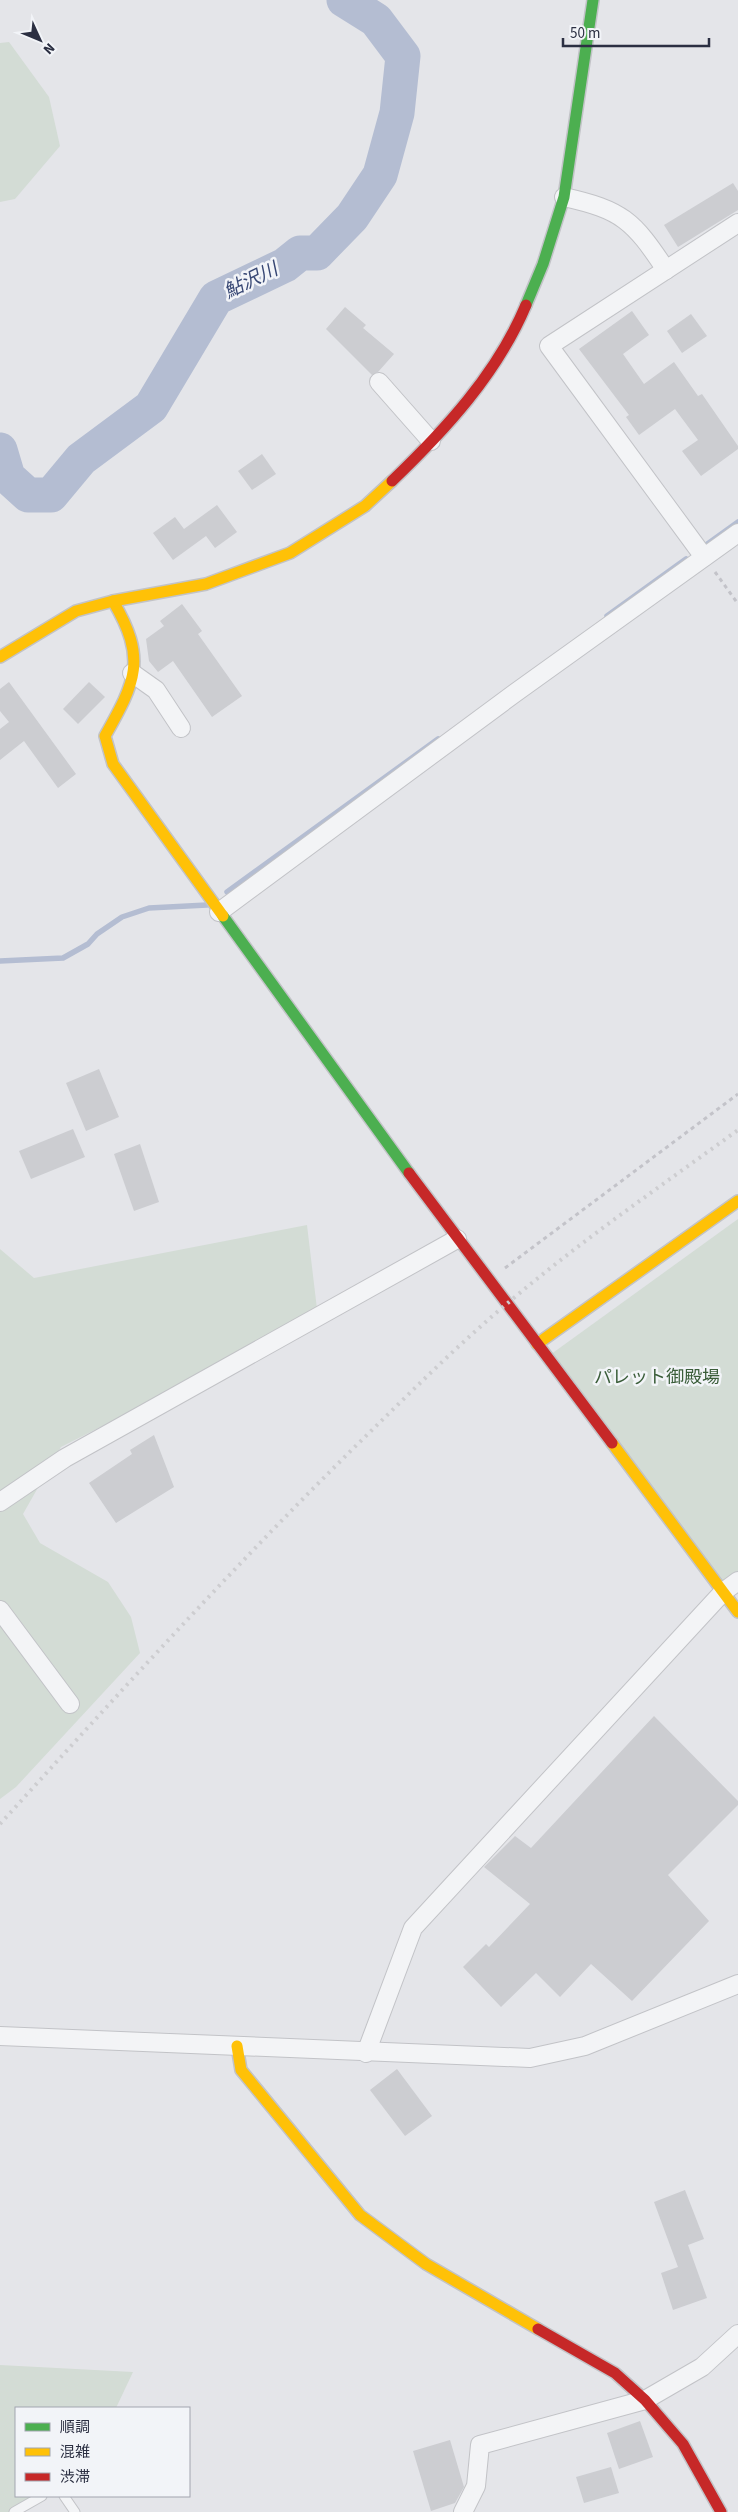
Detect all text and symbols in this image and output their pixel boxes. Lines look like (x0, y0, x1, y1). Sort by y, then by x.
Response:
north arrow (15, 15, 65, 65)
scale bar (563, 15, 709, 47)
text: 50 m (570, 23, 600, 44)
text: N (38, 38, 59, 59)
water label: 鮎沢川 (219, 255, 284, 306)
park label: パレット御殿場 (594, 1365, 720, 1390)
legend (15, 2407, 190, 2497)
text: 順調 (60, 2417, 90, 2438)
text: 混雑 (60, 2442, 90, 2463)
text: 渋滞 (60, 2467, 90, 2488)

